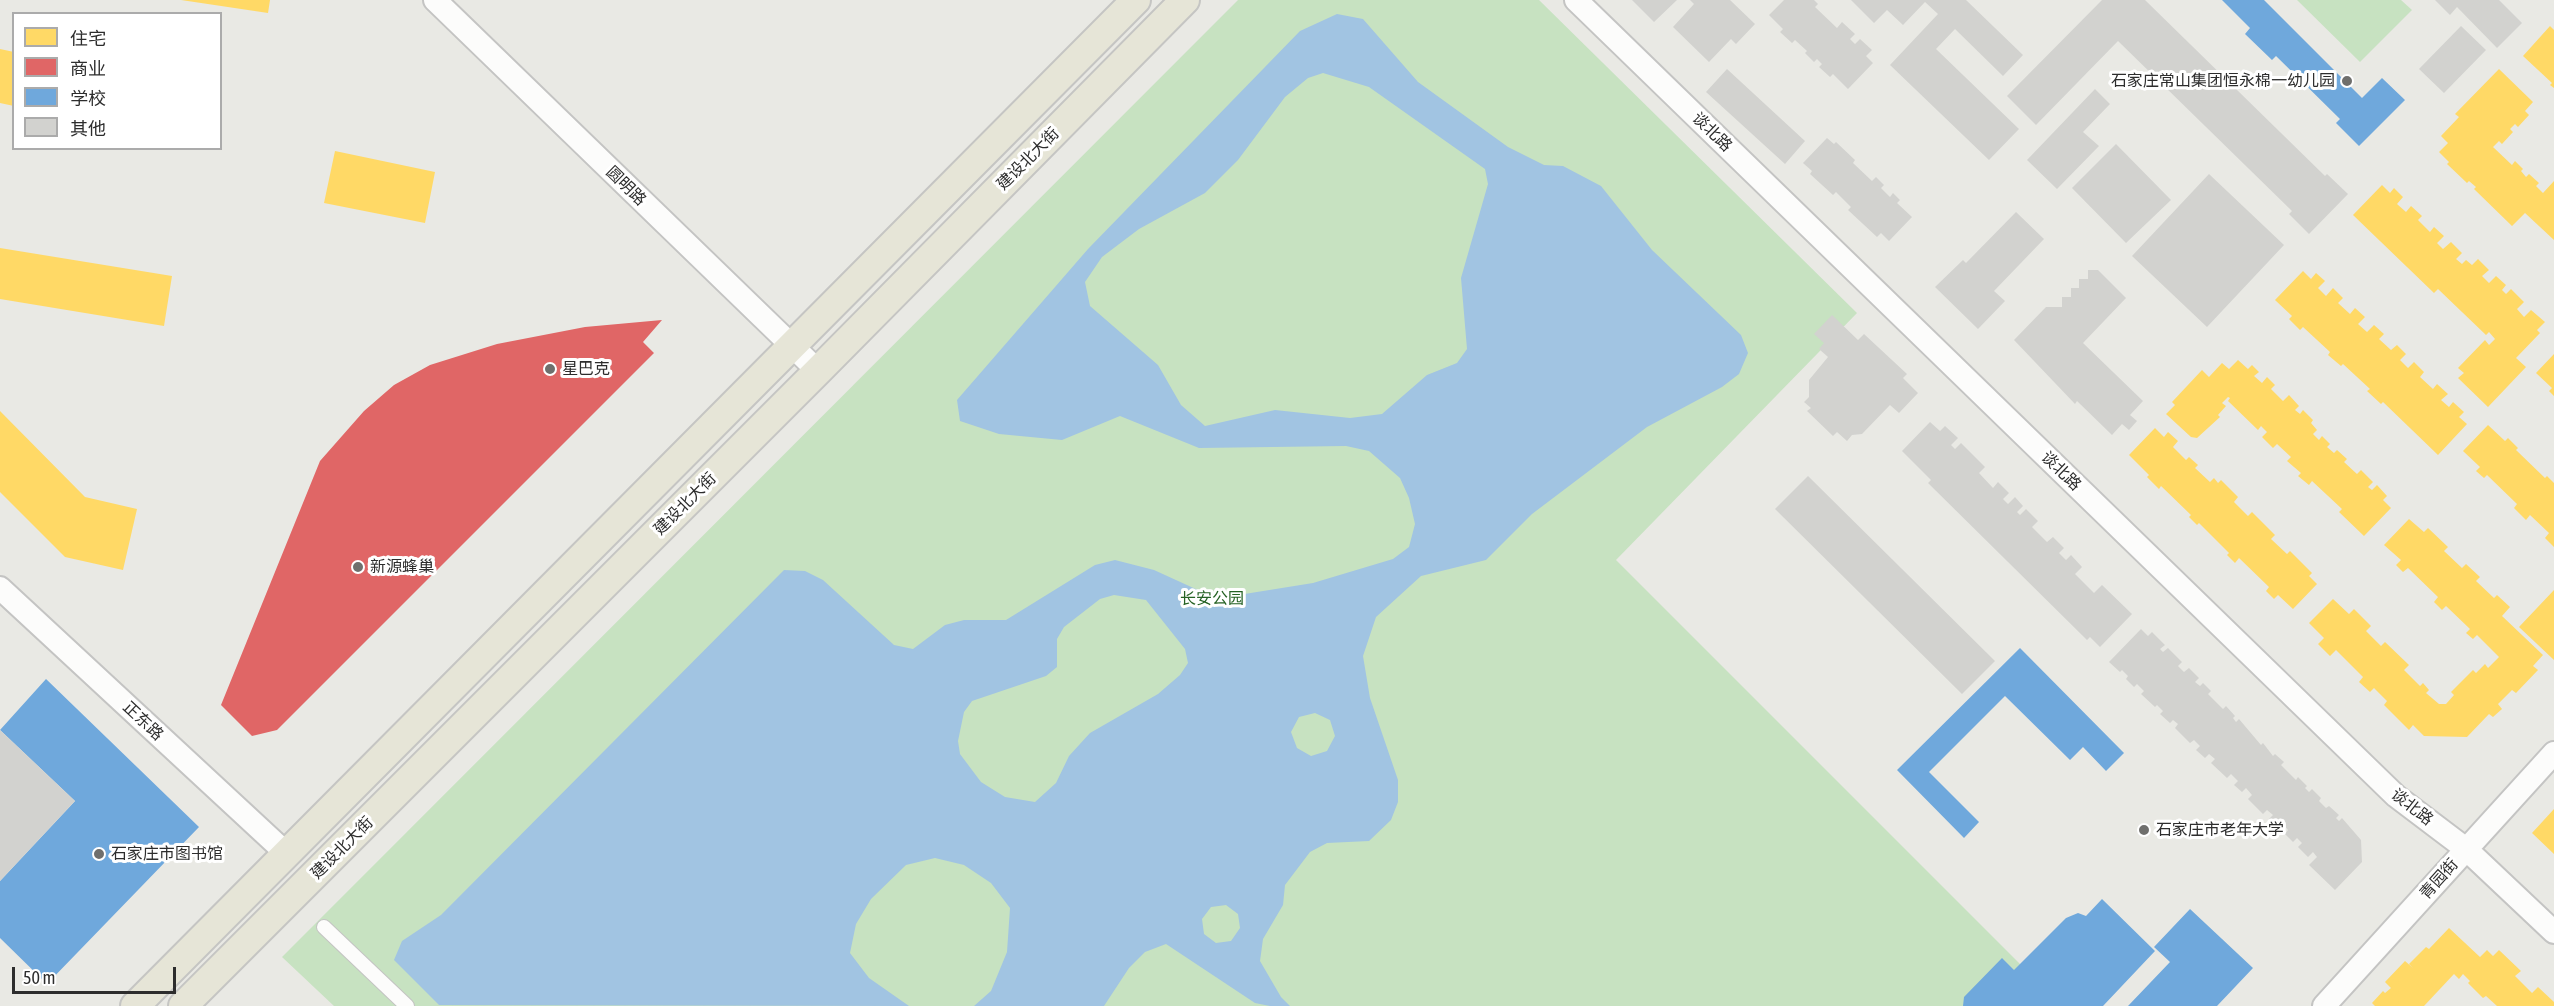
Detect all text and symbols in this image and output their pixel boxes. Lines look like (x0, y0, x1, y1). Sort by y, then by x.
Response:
legend (12, 12, 222, 150)
text: 住宅 (70, 28, 106, 49)
text: 商业 (70, 58, 106, 79)
place label: 石家庄常山集团恒永棉一幼儿园 (2111, 71, 2335, 91)
marker: 石家庄常山集团恒永棉一幼儿园 (2340, 74, 2354, 88)
text: 学校 (70, 88, 106, 109)
street label: 谈北路 (1688, 108, 1736, 156)
text: 其他 (70, 118, 106, 139)
street label: 建设北大街 (993, 124, 1063, 194)
street label: 圆明路 (602, 162, 650, 210)
place label: 星巴克 (562, 359, 610, 379)
marker: 星巴克 (543, 362, 557, 376)
street label: 谈北路 (2037, 447, 2085, 495)
street label: 建设北大街 (650, 469, 720, 539)
place label: 新源蜂巢 (370, 557, 434, 577)
marker: 新源蜂巢 (351, 560, 365, 574)
park label: 长安公园 (1180, 589, 1244, 609)
street label: 正东路 (119, 698, 167, 744)
street label: 谈北路 (2387, 785, 2437, 829)
street label: 建设北大街 (307, 813, 377, 883)
place label: 石家庄市老年大学 (2156, 820, 2284, 840)
marker: 石家庄市老年大学 (2137, 823, 2151, 837)
place label: 石家庄市图书馆 (111, 844, 223, 864)
marker: 石家庄市图书馆 (92, 847, 106, 861)
street label: 青园街 (2416, 855, 2462, 903)
scale bar (15, 955, 178, 993)
text: 50 m (23, 967, 55, 988)

